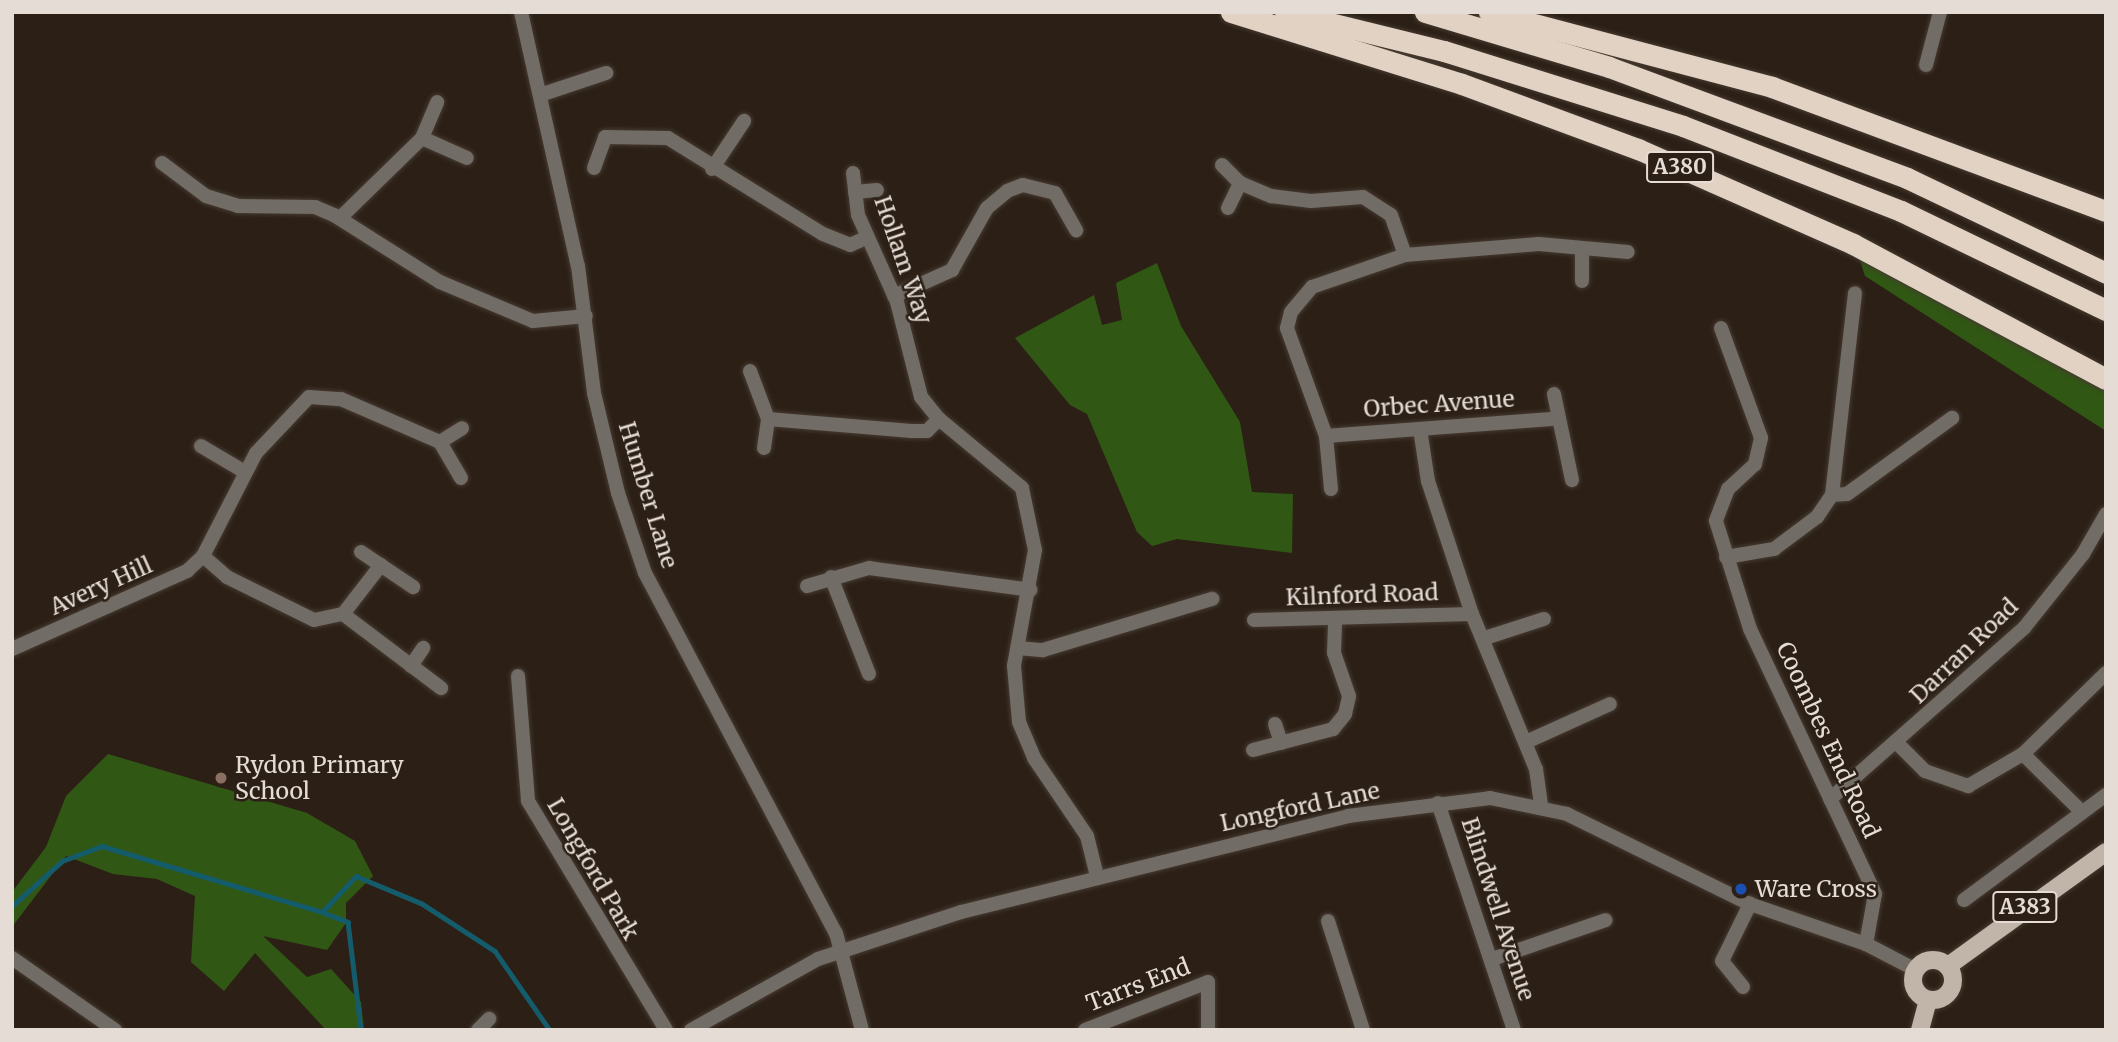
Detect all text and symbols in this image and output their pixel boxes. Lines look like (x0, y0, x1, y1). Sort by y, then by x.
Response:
road number: A380 (1645, 150, 1715, 184)
street label: Hollam Way (868, 192, 938, 328)
street label: Orbec Avenue (1363, 385, 1515, 423)
street label: Humber Lane (613, 418, 683, 572)
street label: Avery Hill (46, 551, 156, 621)
street label: Kilnford Road (1285, 579, 1439, 611)
street label: Darran Road (1904, 593, 2024, 709)
street label: Coombes End Road (1770, 638, 1886, 842)
place label: Rydon Primary School (235, 751, 404, 805)
marker: Rydon Primary School (213, 770, 229, 786)
street label: Longford Lane (1218, 777, 1382, 837)
street label: Longford Park (541, 793, 645, 945)
street label: Blindwell Avenue (1455, 814, 1541, 1004)
place label: Ware Cross (1755, 875, 1877, 903)
marker: Ware Cross (1733, 881, 1749, 897)
road number: A383 (1992, 890, 2058, 925)
street label: Tarrs End (1082, 953, 1194, 1017)

